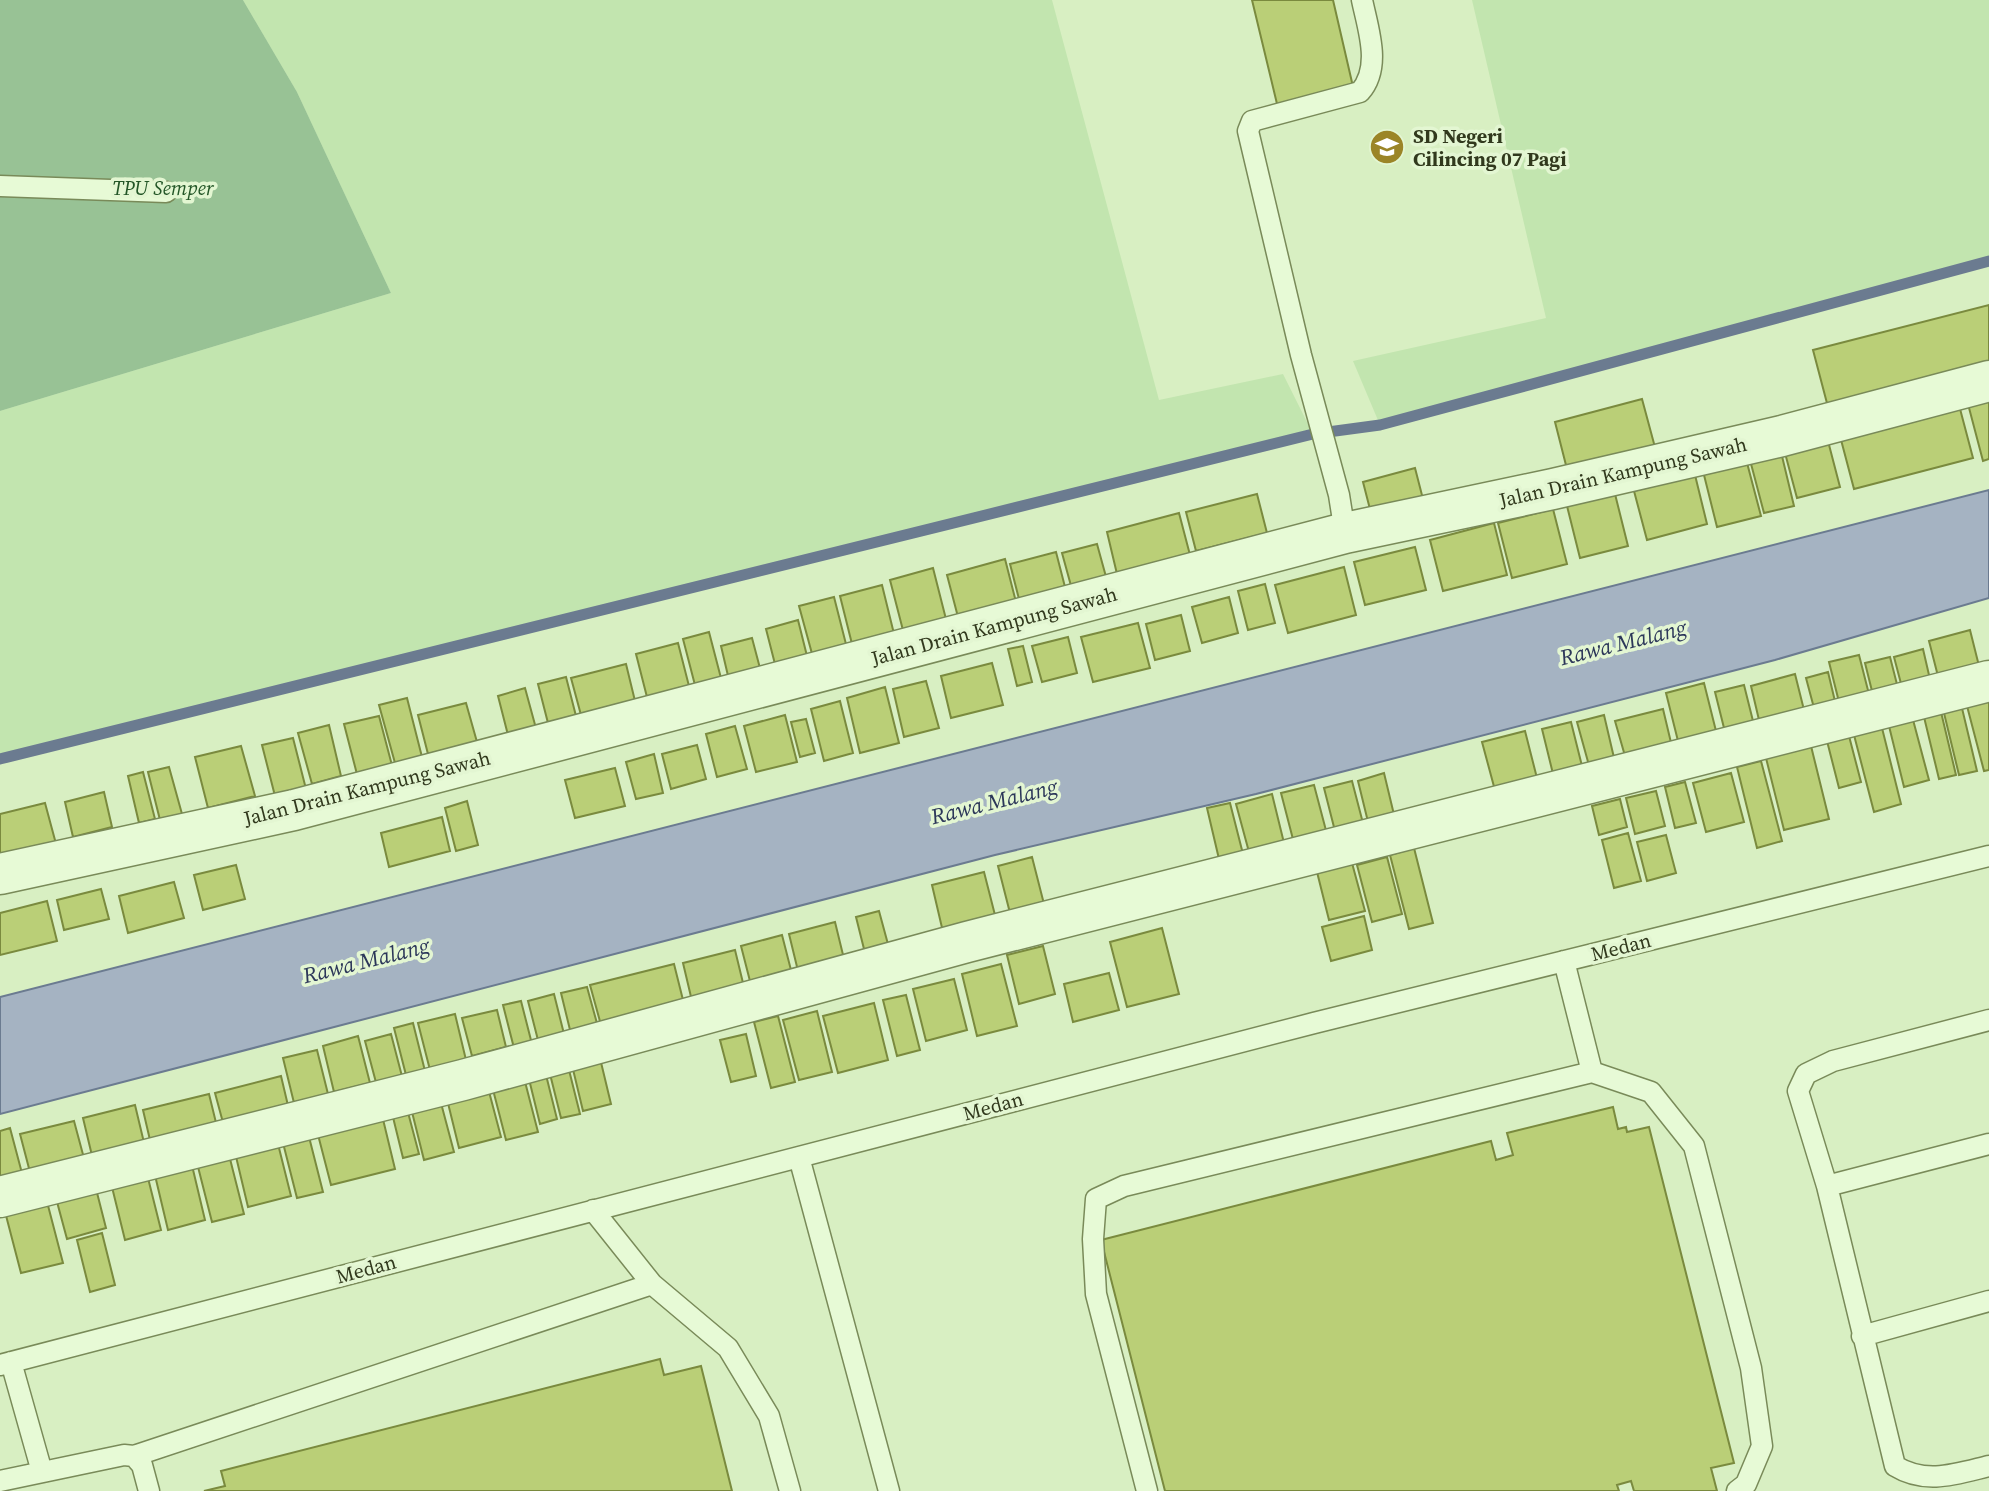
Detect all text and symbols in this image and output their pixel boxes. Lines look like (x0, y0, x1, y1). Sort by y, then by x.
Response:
place label: SD Negeri Cilincing 07 Pagi (1413, 122, 1567, 173)
school or university icon: SD Negeri Cilincing 07 Pagi (1368, 128, 1406, 166)
park label: TPU Semper (112, 174, 215, 202)
street label: Jalan Drain Kampung Sawah (1495, 430, 1750, 514)
street label: Jalan Drain Kampung Sawah (867, 580, 1120, 673)
water label: Rawa Malang (1555, 611, 1691, 673)
street label: Jalan Drain Kampung Sawah (240, 744, 493, 832)
water label: Rawa Malang (926, 770, 1062, 832)
street label: Medan (1588, 926, 1654, 968)
water label: Rawa Malang (298, 929, 434, 991)
street label: Medan (960, 1085, 1026, 1127)
street label: Medan (333, 1248, 399, 1290)

